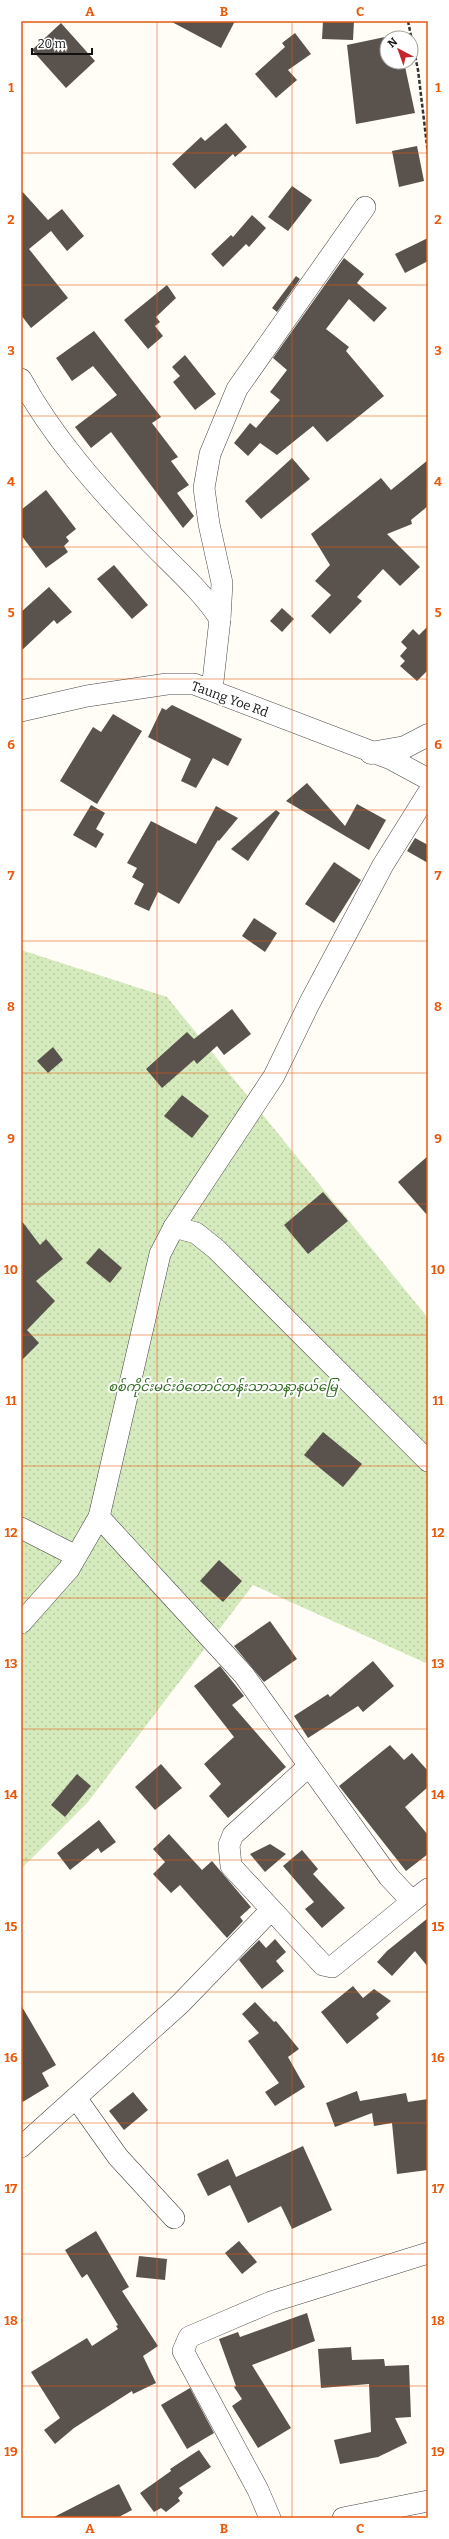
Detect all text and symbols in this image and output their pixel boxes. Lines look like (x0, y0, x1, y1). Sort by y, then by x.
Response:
text: A (85, 4, 95, 19)
text: B (220, 4, 228, 19)
text: C (356, 4, 364, 19)
scale bar (32, 30, 92, 56)
north arrow (379, 30, 419, 70)
text: N (385, 35, 401, 51)
text: 20 m (38, 37, 67, 51)
text: 1 (8, 80, 14, 95)
text: 1 (435, 80, 441, 95)
text: 2 (7, 212, 15, 227)
text: 2 (434, 212, 442, 227)
text: 3 (7, 343, 15, 358)
text: 3 (434, 343, 442, 358)
text: 4 (7, 474, 15, 489)
text: 4 (434, 474, 442, 489)
text: 5 (7, 605, 15, 620)
text: 5 (434, 605, 442, 620)
street label: Taung Yoe Rd (190, 678, 271, 720)
text: 6 (7, 737, 15, 752)
text: 6 (434, 737, 442, 752)
text: 7 (8, 868, 15, 883)
text: 7 (435, 868, 442, 883)
text: 8 (7, 999, 15, 1014)
text: 8 (434, 999, 442, 1014)
text: 9 (7, 1131, 15, 1146)
text: 9 (434, 1131, 442, 1146)
text: 10 (4, 1262, 18, 1277)
text: 10 (431, 1262, 445, 1277)
park label: စစ်ကိုင်းမင်းဝံတောင်တန်းသာသနာ့နယ်မြေ (108, 1377, 340, 1398)
text: 11 (5, 1393, 17, 1408)
text: 11 (432, 1393, 444, 1408)
text: 12 (5, 1525, 17, 1540)
text: 12 (432, 1525, 444, 1540)
text: 13 (4, 1656, 18, 1671)
text: 13 (431, 1656, 445, 1671)
text: 14 (4, 1787, 18, 1802)
text: 14 (431, 1787, 445, 1802)
text: 15 (5, 1919, 17, 1934)
text: 15 (432, 1919, 444, 1934)
text: 16 (4, 2050, 18, 2065)
text: 16 (431, 2050, 445, 2065)
text: 17 (5, 2181, 17, 2196)
text: 17 (432, 2181, 444, 2196)
text: 18 (4, 2313, 18, 2328)
text: 18 (431, 2313, 445, 2328)
text: 19 (4, 2444, 18, 2459)
text: 19 (431, 2444, 445, 2459)
text: A (85, 2521, 95, 2536)
text: B (220, 2521, 228, 2536)
text: C (356, 2521, 364, 2536)

